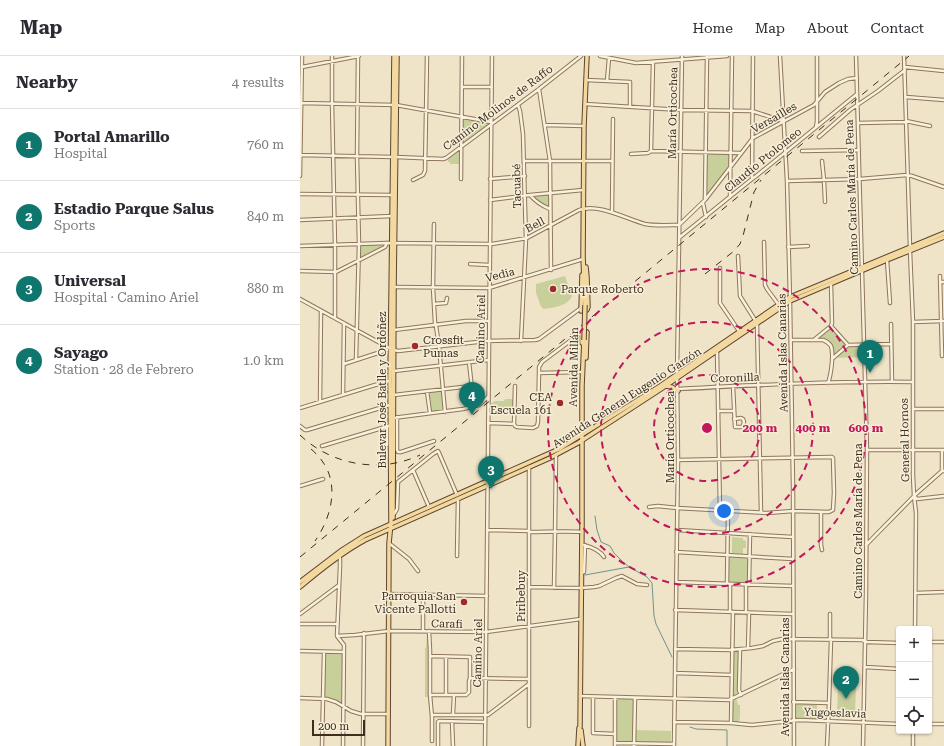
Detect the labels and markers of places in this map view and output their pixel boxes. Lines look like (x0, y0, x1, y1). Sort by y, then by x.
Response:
place label: Parque Roberto (561, 283, 644, 296)
marker: Parque Roberto (548, 284, 558, 294)
place label: Crossfit Pumas (423, 334, 464, 360)
pin: 1 (857, 340, 883, 373)
marker: Crossfit Pumas (410, 341, 420, 351)
pin: 4 (459, 382, 485, 415)
place label: CEA Escuela 161 (490, 391, 552, 417)
marker: CEA Escuela 161 (555, 398, 565, 408)
centre of rings (700, 421, 714, 435)
pin: 3 (478, 456, 504, 489)
place label: Parroquia San Vicente Pallotti (375, 590, 456, 616)
marker: Parroquia San Vicente Pallotti (459, 597, 469, 607)
pin: 2 (833, 666, 859, 699)

